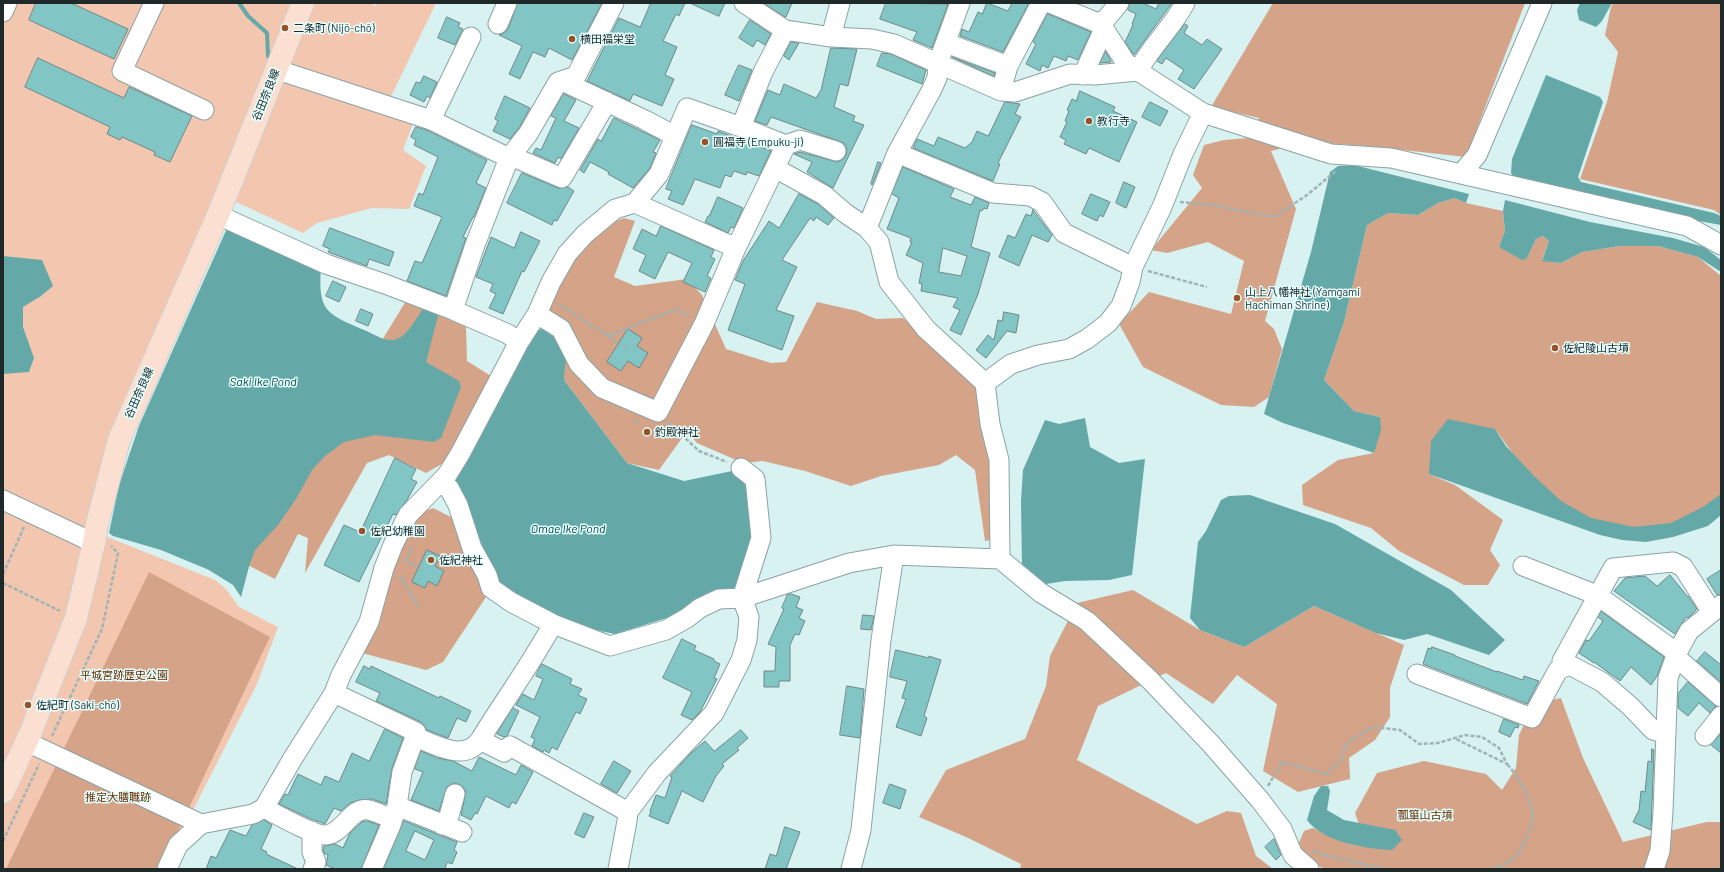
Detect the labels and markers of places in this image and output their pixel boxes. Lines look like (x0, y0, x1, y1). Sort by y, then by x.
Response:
place label: 二条町 (Nijō-chō) (293, 21, 375, 35)
marker: 二条町 (Nijō-chō) (280, 23, 290, 33)
place label: 横田福栄堂 (580, 32, 635, 46)
marker: 横田福栄堂 (567, 34, 577, 44)
place label: 教行寺 (1097, 114, 1130, 128)
marker: 教行寺 (1084, 116, 1094, 126)
place label: 圓福寺 (Empuku-ji) (713, 135, 803, 149)
marker: 圓福寺 (Empuku-ji) (700, 137, 710, 147)
place label: 山上八幡神社 (Yamgami Hachiman Shrine) (1245, 285, 1360, 311)
marker: 山上八幡神社 (Yamgami Hachiman Shrine) (1232, 293, 1242, 303)
place label: 佐紀陵山古墳 (1563, 341, 1629, 355)
marker: 佐紀陵山古墳 (1550, 343, 1560, 353)
place label: 釣殿神社 (655, 425, 699, 439)
marker: 釣殿神社 (642, 427, 652, 437)
place label: 佐紀幼稚園 (370, 524, 425, 538)
marker: 佐紀幼稚園 (357, 526, 367, 536)
place label: 佐紀神社 (439, 553, 483, 567)
marker: 佐紀神社 (426, 555, 436, 565)
place label: 佐紀町 (Saki-chō) (36, 698, 119, 712)
marker: 佐紀町 (Saki-chō) (23, 700, 33, 710)

